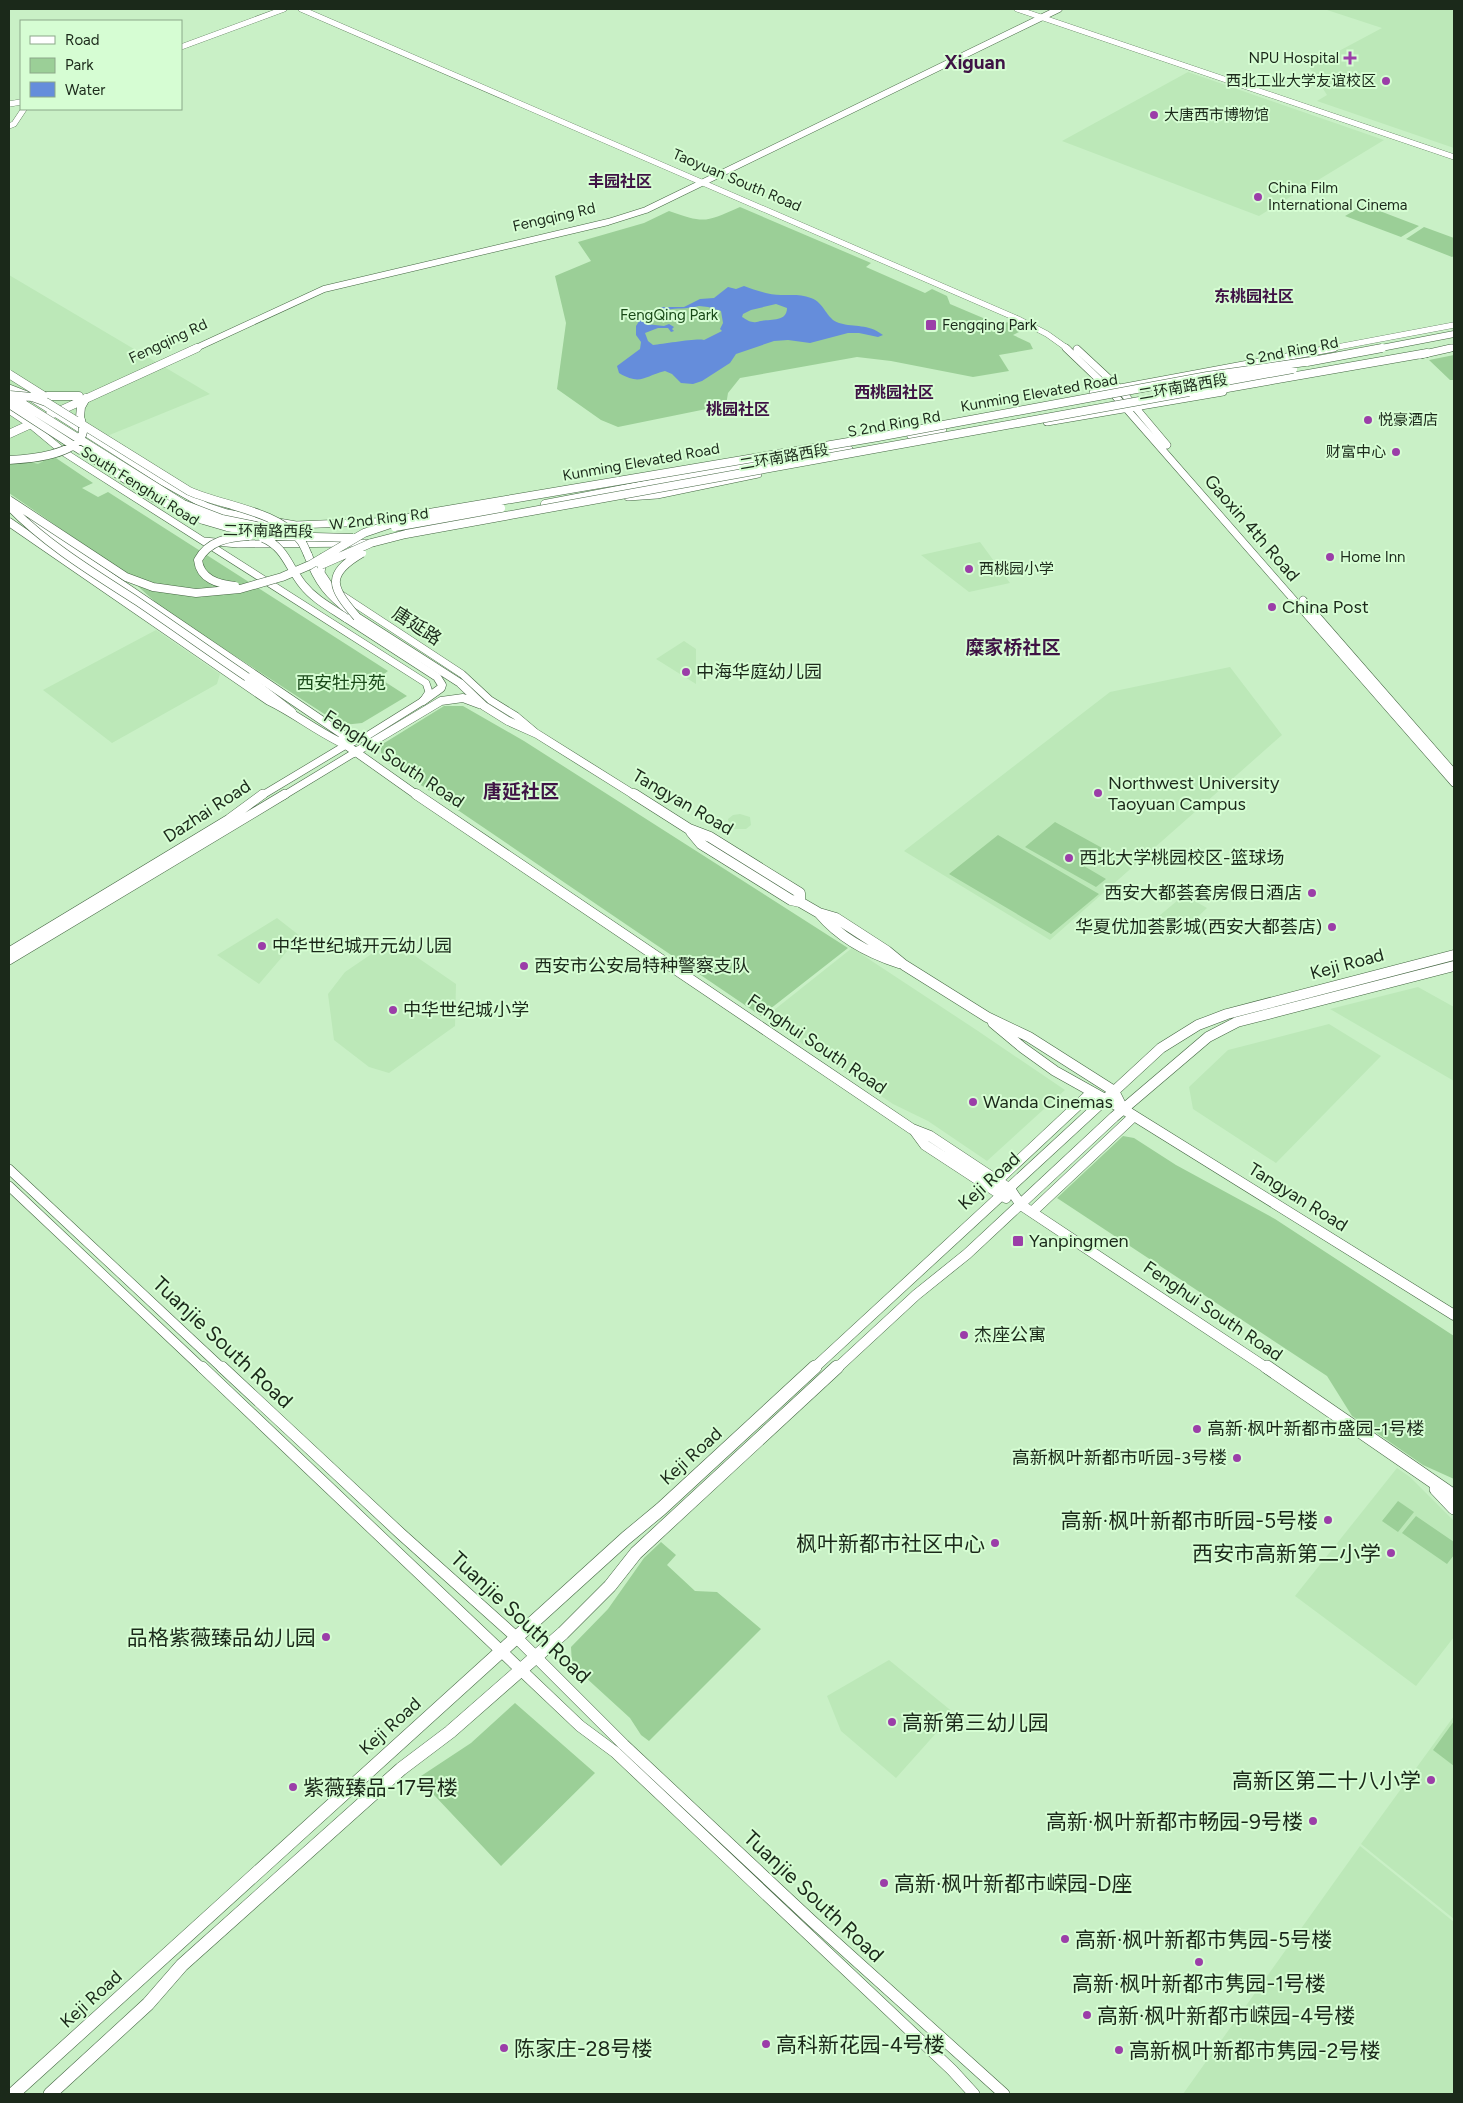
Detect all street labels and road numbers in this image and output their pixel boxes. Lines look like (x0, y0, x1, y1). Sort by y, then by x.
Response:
street label: Taoyuan South Road (670, 145, 804, 215)
street label: Fengqing Rd (511, 199, 597, 235)
street label: Fengqing Rd (126, 315, 210, 367)
street label: S 2nd Ring Rd (1244, 333, 1340, 369)
street label: Kunming Elevated Road (959, 370, 1119, 416)
street label: 二环南路西段 (1137, 370, 1229, 404)
street label: S 2nd Ring Rd (846, 407, 942, 441)
street label: Kunming Elevated Road (561, 439, 721, 485)
street label: 二环南路西段 (738, 440, 830, 474)
street label: South Fenghui Road (78, 442, 202, 530)
street label: Gaoxin 4th Road (1200, 470, 1304, 586)
street label: W 2nd Ring Rd (329, 504, 429, 534)
street label: 二环南路西段 (223, 521, 313, 541)
street label: 唐延路 (388, 602, 446, 650)
street label: Fenghui South Road (320, 705, 468, 813)
street label: Tangyan Road (629, 764, 737, 840)
street label: Dazhai Road (159, 775, 255, 847)
street label: Keji Road (1308, 944, 1386, 984)
street label: Fenghui South Road (743, 989, 891, 1099)
street label: Keji Road (954, 1148, 1024, 1214)
street label: Tangyan Road (1244, 1158, 1352, 1236)
street label: Fenghui South Road (1139, 1256, 1287, 1366)
street label: Tuanjie South Road (148, 1271, 298, 1413)
street label: Keji Road (656, 1423, 726, 1489)
street label: Tuanjie South Road (446, 1546, 596, 1688)
street label: Keji Road (355, 1693, 425, 1759)
street label: Tuanjie South Road (739, 1825, 889, 1967)
street label: Keji Road (56, 1966, 126, 2032)

